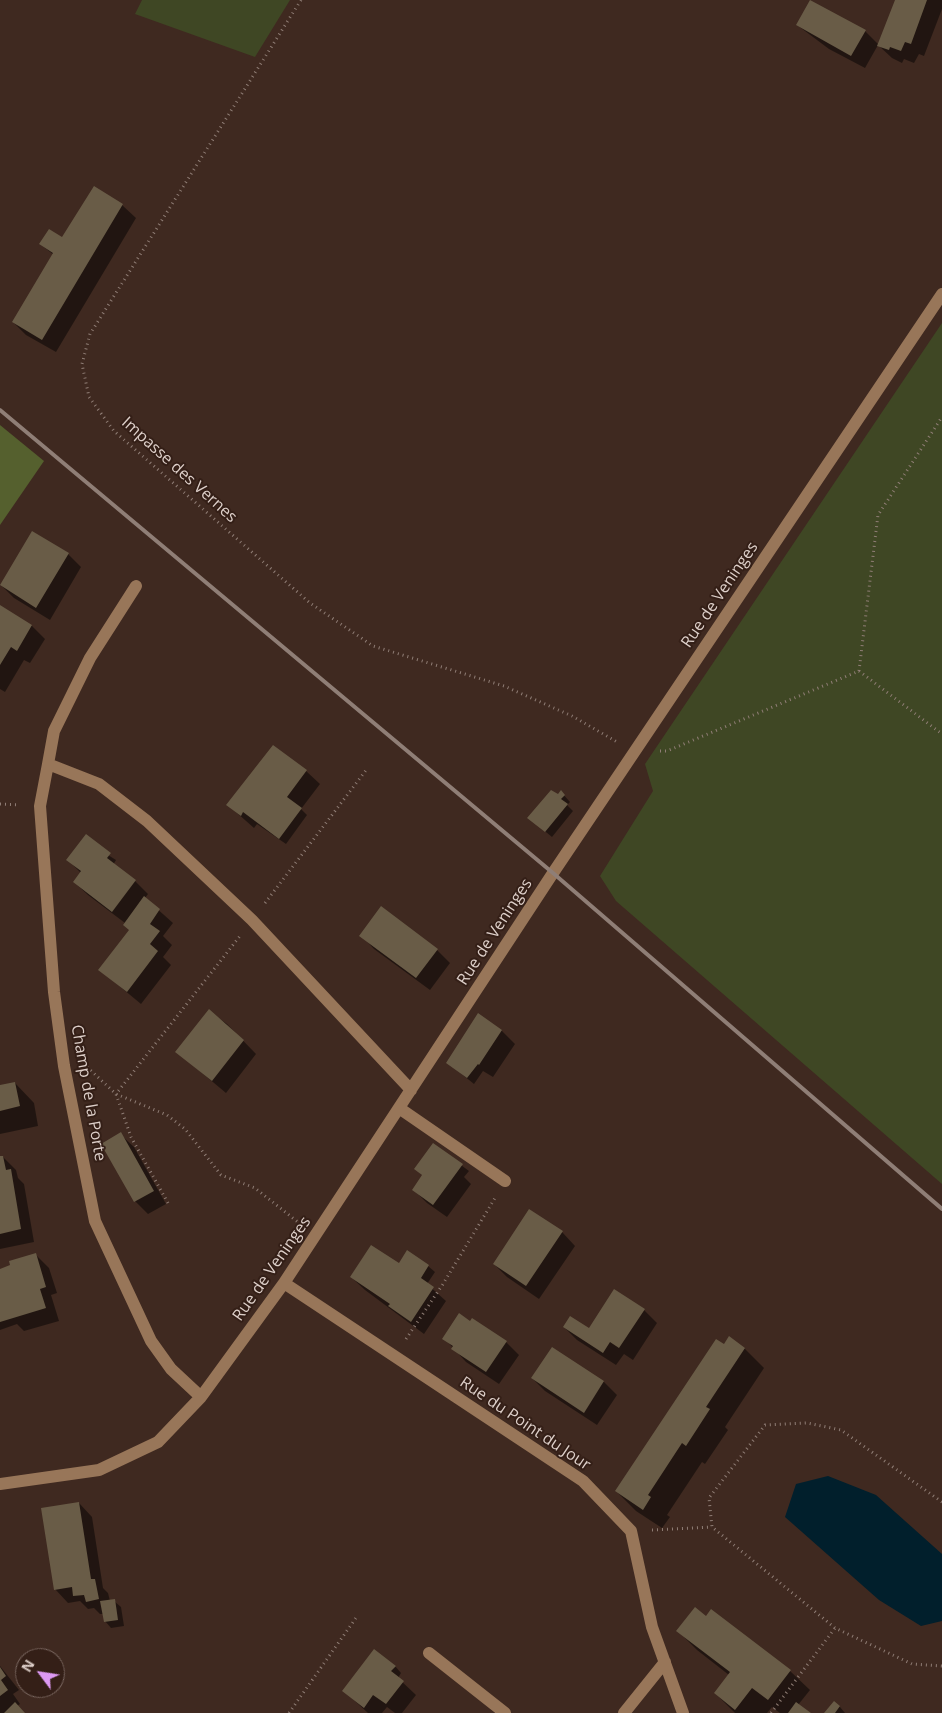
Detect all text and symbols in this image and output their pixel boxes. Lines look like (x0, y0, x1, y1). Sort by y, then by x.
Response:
street label: Impasse des Vernes (117, 413, 241, 527)
street label: Rue de Veninges (678, 539, 762, 651)
street label: Rue de Veninges (453, 875, 537, 989)
street label: Champ de la Porte (67, 1023, 109, 1163)
street label: Rue de Veninges (229, 1213, 315, 1325)
street label: Rue du Point du Jour (456, 1373, 594, 1475)
north arrow (15, 1648, 65, 1698)
text: N (16, 1656, 39, 1675)

